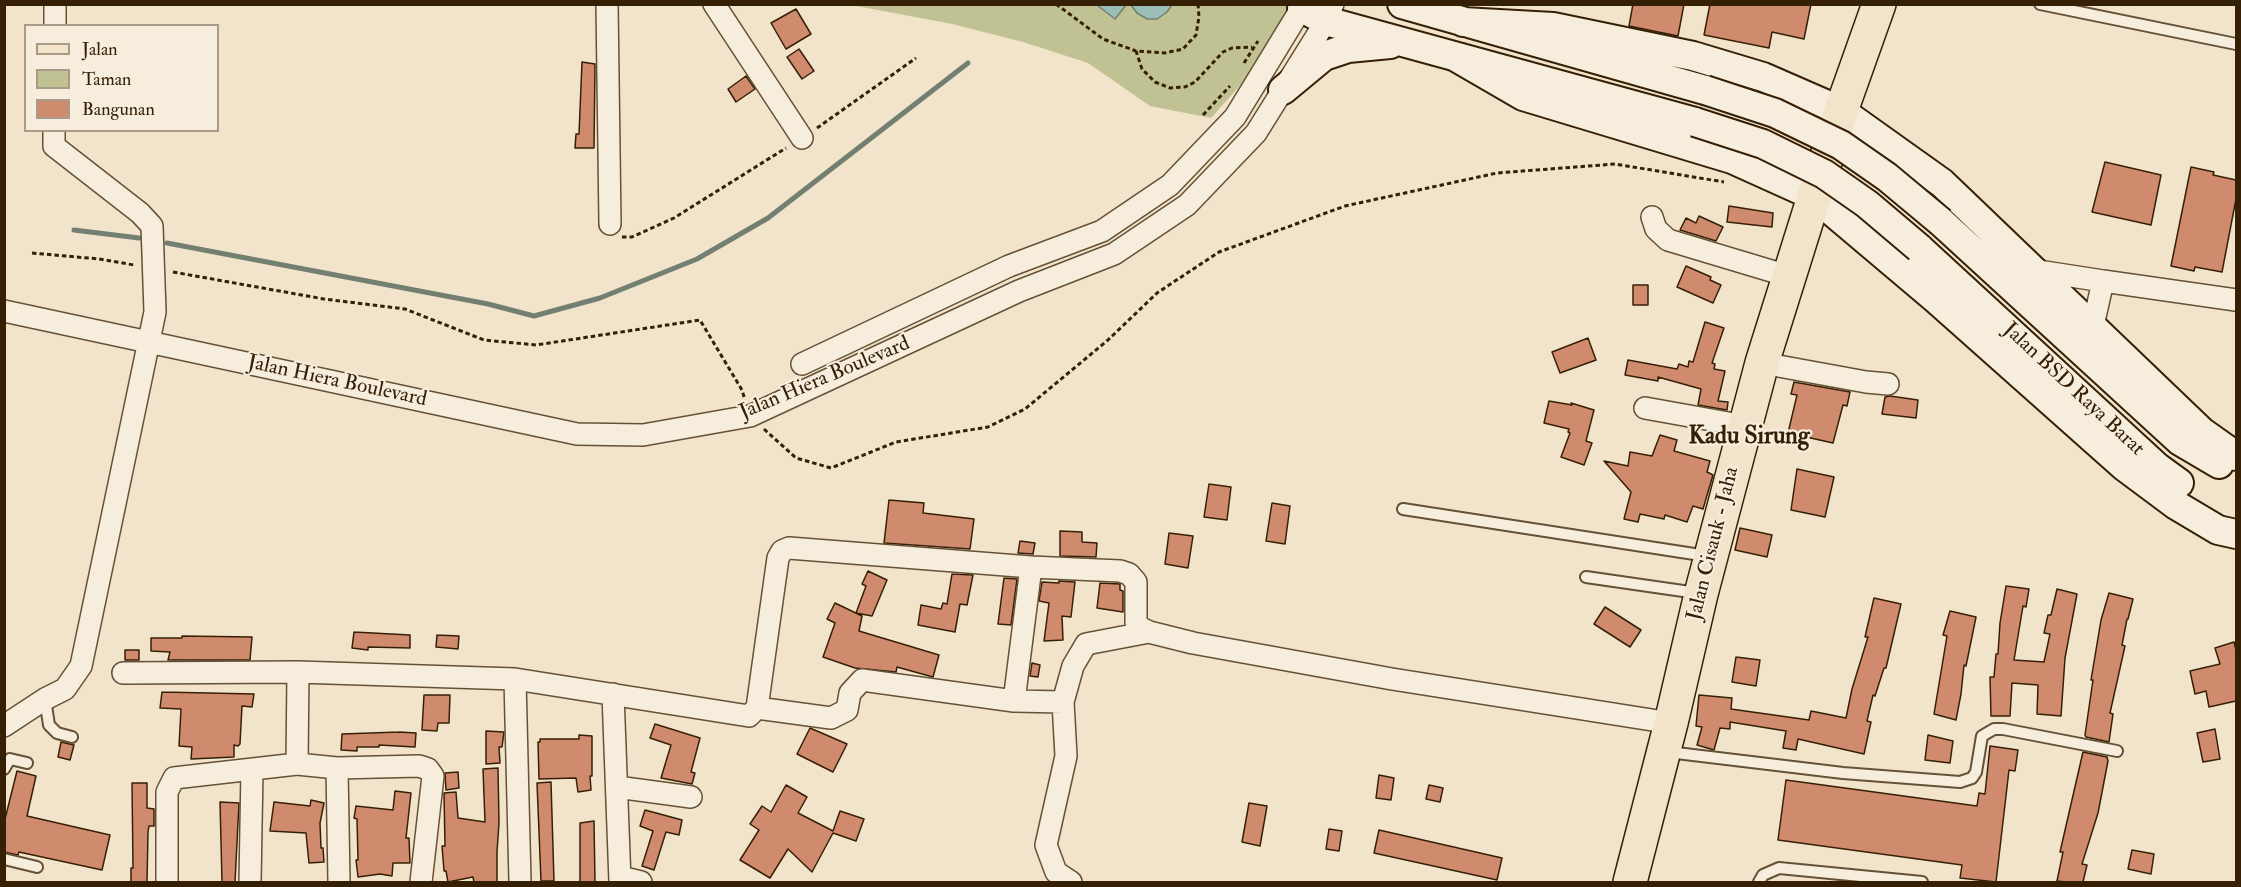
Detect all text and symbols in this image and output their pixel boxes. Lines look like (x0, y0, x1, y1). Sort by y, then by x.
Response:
legend (24, 24, 219, 132)
text: Jalan (82, 38, 118, 61)
text: Taman (82, 68, 131, 91)
text: Bangunan (82, 98, 155, 121)
street label: Jalan BSD Raya Barat (1997, 318, 2149, 462)
street label: Jalan Hiera Boulevard (736, 332, 914, 426)
street label: Jalan Hiera Boulevard (245, 351, 429, 413)
district label: Kadu Sirung (1688, 424, 1810, 452)
street label: Jalan Cisauk - Jaha (1683, 465, 1745, 623)

